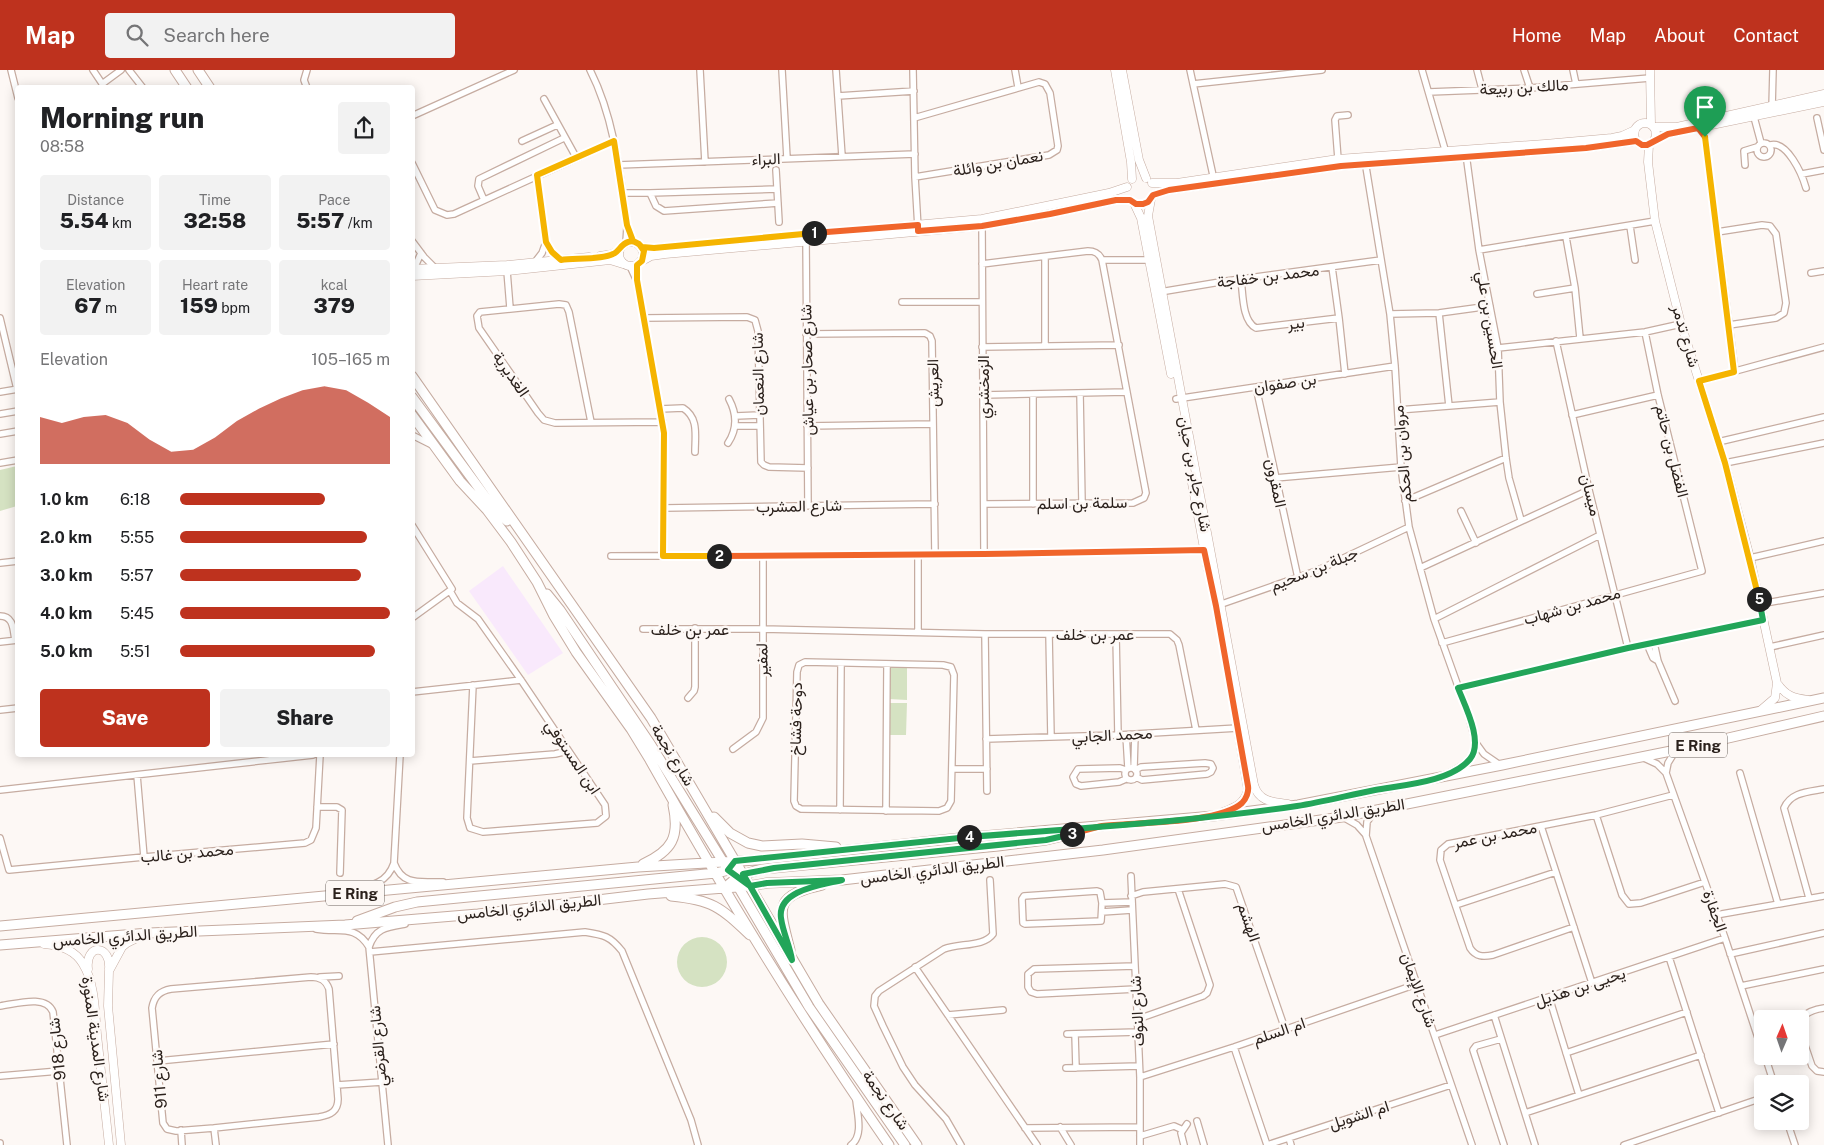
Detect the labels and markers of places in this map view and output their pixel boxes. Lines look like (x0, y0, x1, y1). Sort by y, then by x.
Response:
pin (1684, 86, 1726, 137)
pin: 1 (802, 220, 826, 246)
pin: 2 (706, 544, 732, 568)
pin: 5 (1746, 586, 1772, 612)
pin: 3 (1060, 822, 1084, 846)
pin: 4 (956, 824, 982, 850)

